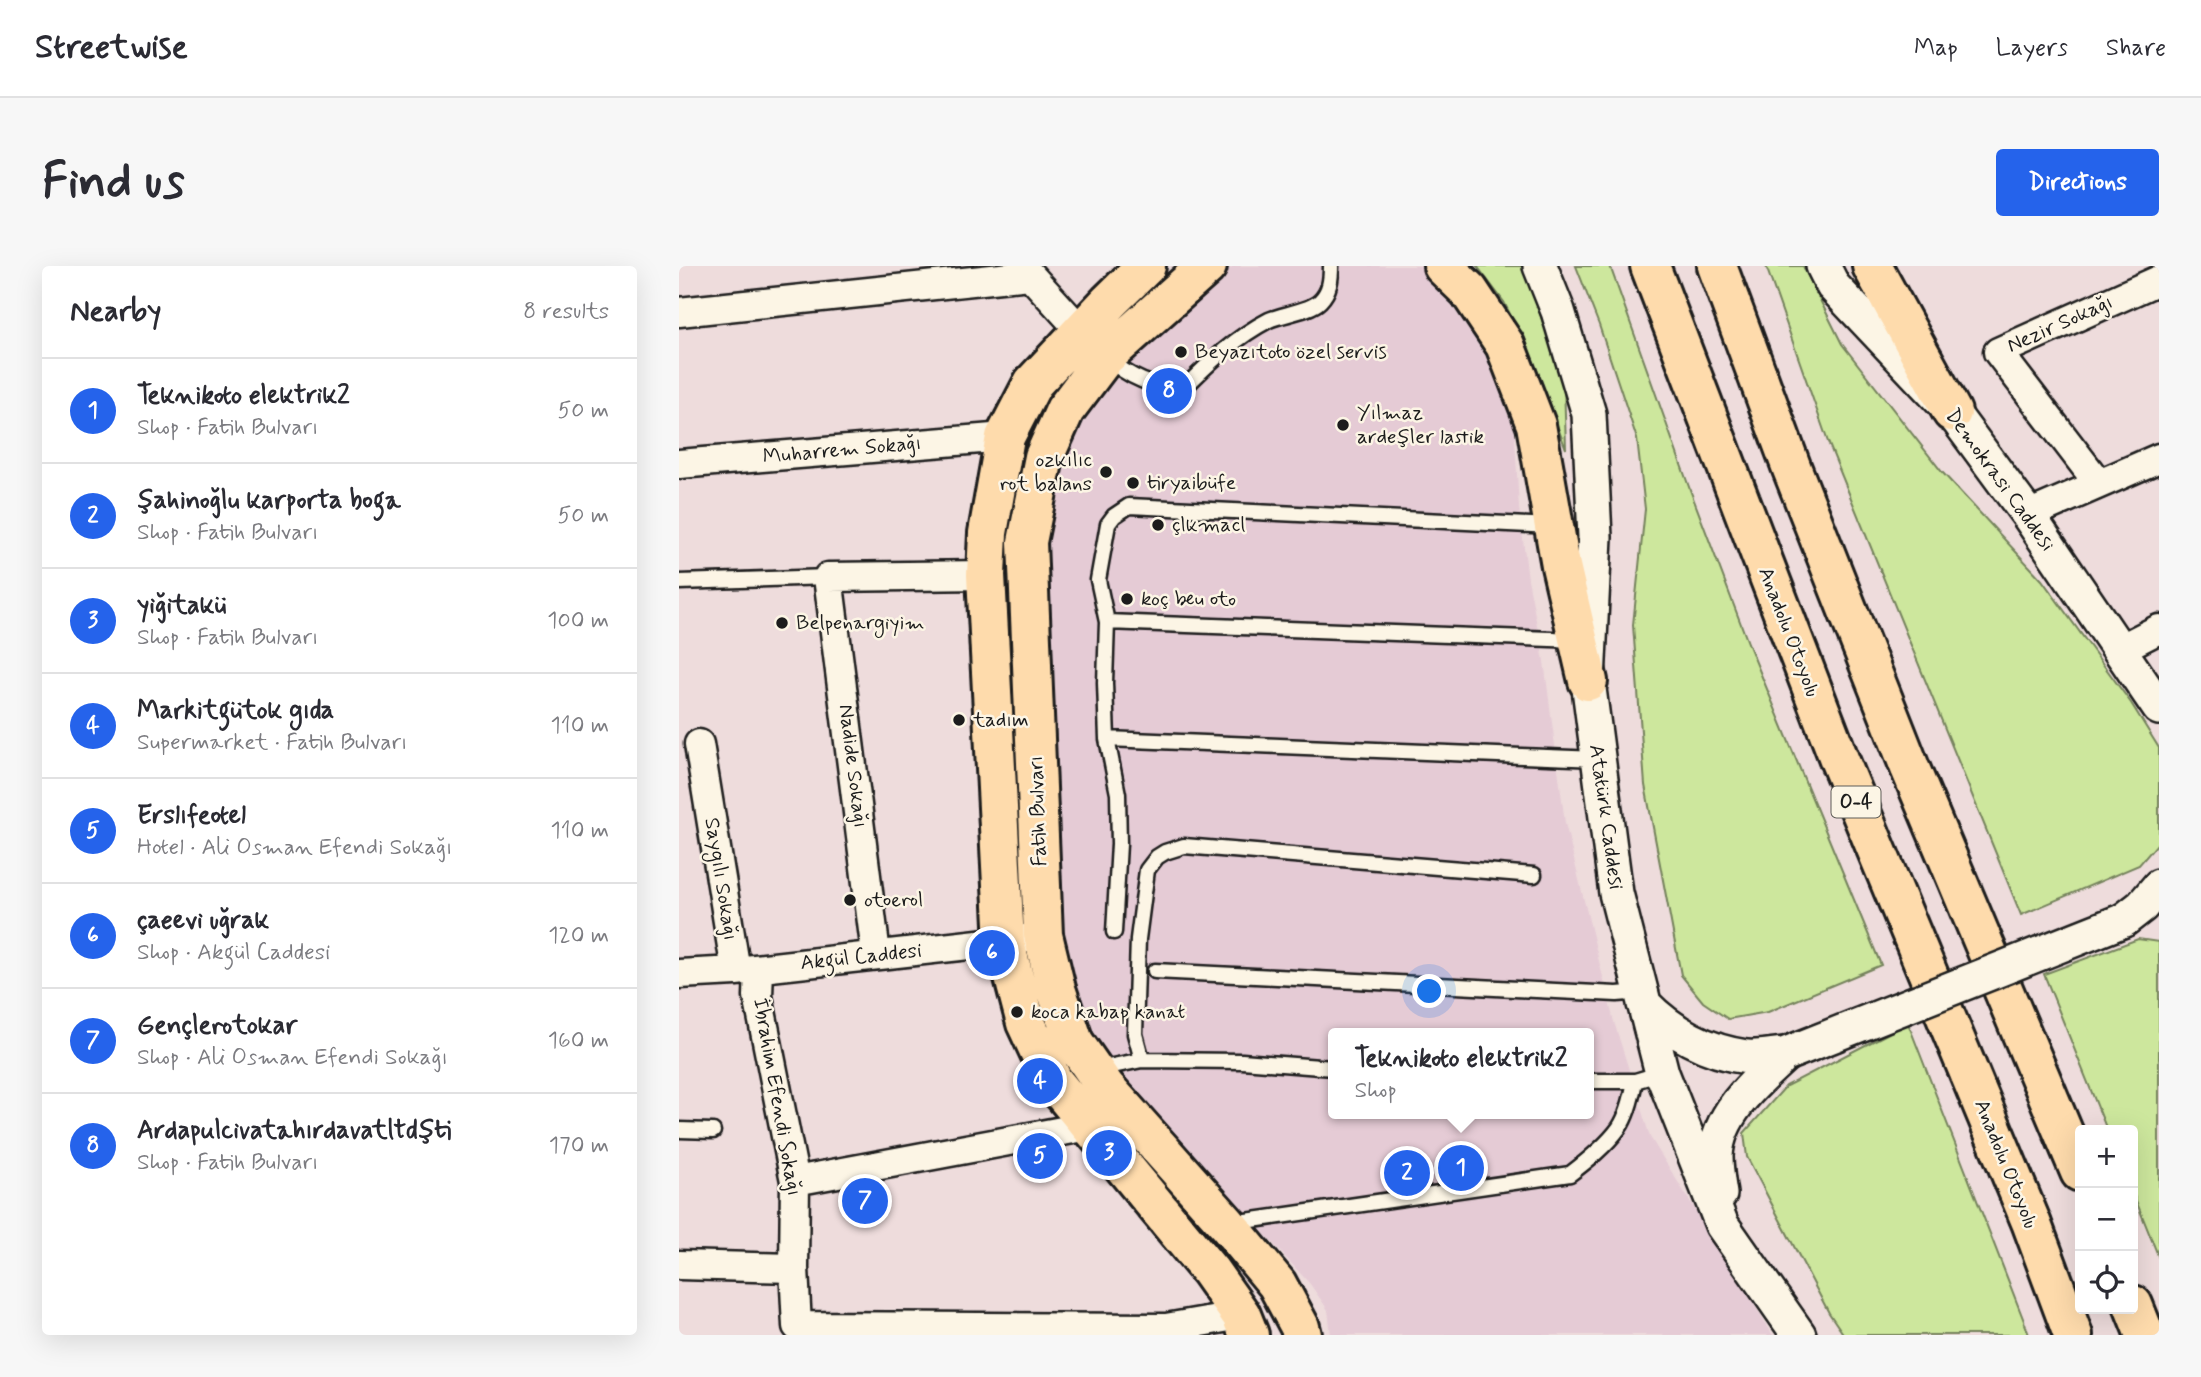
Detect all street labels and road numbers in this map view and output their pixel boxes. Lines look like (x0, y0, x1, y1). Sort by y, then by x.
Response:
street label: Nezir Sokağı (2003, 288, 2117, 360)
street label: Demokrasi Caddesi (1939, 403, 2062, 557)
street label: Muharrem Sokağı (762, 429, 922, 471)
street label: Anadolu Otoyolu (1751, 563, 1827, 701)
street label: Nadide Sokağı (832, 703, 874, 829)
street label: Atatürk Caddesi (1582, 743, 1630, 892)
street label: Fatih Bulvarı (1022, 755, 1054, 867)
road number: O-4 (1831, 786, 1881, 818)
street label: Saygılı Sokağı (696, 816, 745, 943)
street label: Akgül Caddesi (799, 937, 923, 979)
street label: İbrahim Efendi Sokağı (746, 996, 808, 1198)
street label: Anadolu Otoyolu (1967, 1095, 2045, 1233)

